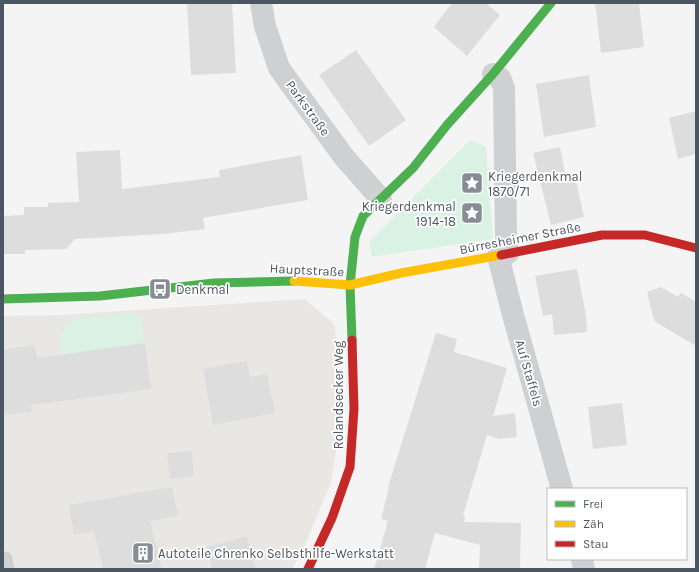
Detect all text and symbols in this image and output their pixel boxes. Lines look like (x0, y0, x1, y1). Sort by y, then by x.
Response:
street label: Parkstraße (283, 77, 333, 139)
place label: Kriegerdenkmal 1870/71 (488, 169, 582, 199)
place icon: Kriegerdenkmal 1870/71 (459, 170, 485, 196)
place label: Kriegerdenkmal 1914-18 (362, 199, 456, 229)
place icon: Kriegerdenkmal 1914-18 (459, 200, 485, 226)
street label: Bürresheimer Straße (458, 219, 582, 257)
street label: Hauptstraße (269, 261, 345, 279)
bus stop icon: Denkmal (147, 276, 173, 302)
place label: Denkmal (176, 282, 229, 297)
street label: Auf Staffels (512, 338, 546, 408)
street label: Rolandsecker Weg (331, 340, 346, 449)
legend (547, 488, 687, 560)
text: Frei (583, 497, 603, 511)
text: Zäh (583, 517, 604, 531)
text: Stau (583, 537, 609, 551)
building icon: Autoteile Chrenko Selbsthilfe-Werkstatt (130, 540, 156, 566)
place label: Autoteile Chrenko Selbsthilfe-Werkstatt (158, 546, 394, 561)

